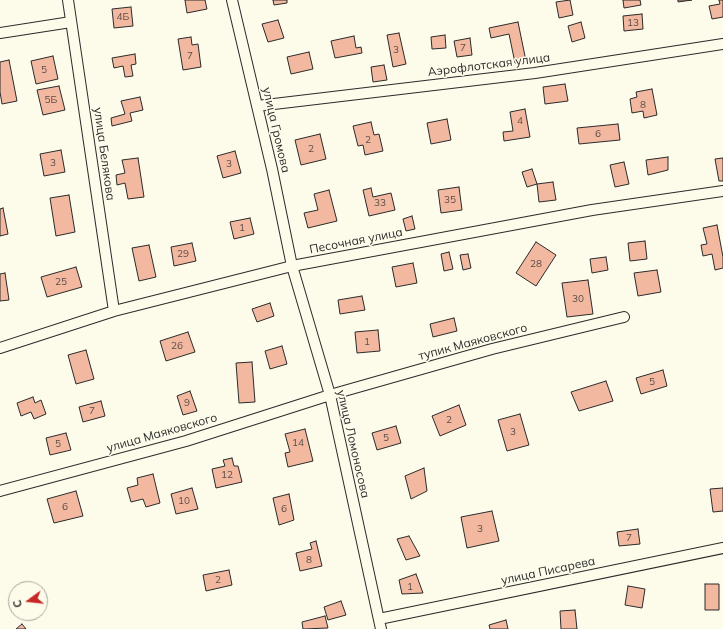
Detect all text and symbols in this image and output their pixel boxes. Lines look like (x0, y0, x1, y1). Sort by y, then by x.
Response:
house number: 4Б (117, 11, 129, 23)
house number: 13 (627, 17, 639, 29)
house number: 7 (460, 42, 466, 54)
house number: 3 (393, 44, 399, 56)
house number: 7 (187, 50, 193, 62)
street label: Аэрофлотская улица (427, 50, 551, 80)
house number: 5 (41, 64, 47, 76)
street label: улица Громова (259, 86, 293, 174)
house number: 5Б (45, 94, 57, 106)
house number: 8 (640, 99, 646, 111)
street label: улица Белякова (90, 106, 118, 202)
house number: 4 (517, 115, 523, 127)
house number: 6 (595, 128, 601, 140)
house number: 2 (365, 134, 371, 146)
house number: 2 (308, 143, 314, 155)
house number: 3 (50, 157, 56, 169)
house number: 3 (226, 158, 232, 170)
house number: 35 (444, 194, 456, 206)
house number: 33 (374, 197, 386, 209)
house number: 1 (239, 222, 245, 234)
street label: Песочная улица (308, 225, 404, 257)
house number: 29 (177, 248, 189, 260)
house number: 28 (530, 258, 542, 270)
house number: 25 (55, 276, 67, 288)
house number: 30 (572, 293, 584, 305)
street label: тупик Маяковского (417, 321, 529, 363)
house number: 1 (364, 336, 370, 348)
house number: 26 (171, 340, 183, 352)
house number: 5 (649, 376, 655, 388)
street label: улица Ломоносова (334, 389, 372, 499)
house number: 9 (184, 397, 190, 409)
house number: 7 (89, 405, 95, 417)
street label: улица Маяковского (105, 410, 219, 456)
house number: 2 (446, 414, 452, 426)
house number: 3 (510, 426, 516, 438)
house number: 5 (383, 432, 389, 444)
house number: 14 (292, 437, 304, 449)
house number: 5 (55, 438, 61, 450)
house number: 12 (221, 469, 233, 481)
house number: 10 (178, 495, 190, 507)
house number: 6 (62, 501, 68, 513)
house number: 6 (281, 503, 287, 515)
house number: 3 (477, 523, 483, 535)
house number: 7 (626, 532, 632, 544)
house number: 8 (306, 554, 312, 566)
street label: улица Писарева (500, 554, 596, 588)
house number: 2 (215, 574, 221, 586)
north arrow (8, 581, 48, 621)
house number: 1 (407, 581, 413, 593)
text: С (10, 598, 25, 609)

